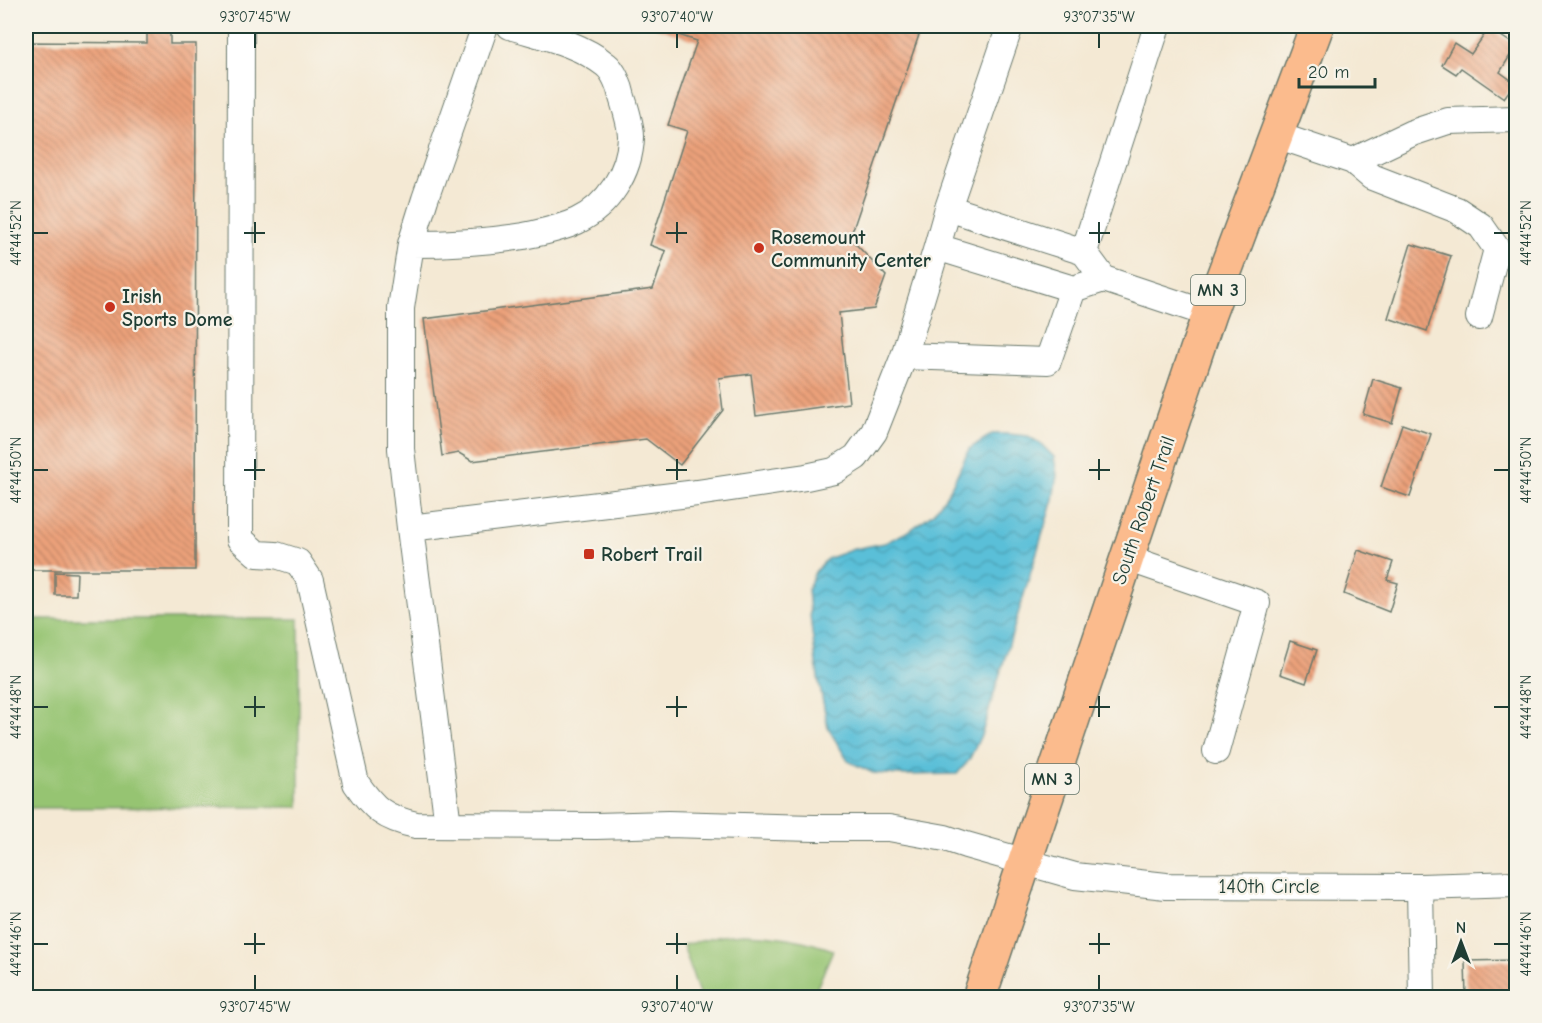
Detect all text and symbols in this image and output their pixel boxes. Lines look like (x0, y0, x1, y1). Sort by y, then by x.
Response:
text: 93°07'45"W (220, 8, 290, 26)
text: 93°07'40"W (641, 8, 713, 26)
text: 93°07'35"W (1063, 8, 1135, 26)
scale bar (1299, 51, 1376, 89)
text: 20 m (1308, 62, 1349, 83)
text: 44°44'52"N (7, 200, 25, 266)
text: 44°44'52"N (1517, 200, 1535, 266)
place label: Rosemount Community Center (771, 226, 931, 272)
marker: Rosemount Community Center (752, 241, 766, 255)
road number: MN 3 (1191, 275, 1245, 305)
place label: Irish Sports Dome (122, 285, 233, 331)
marker: Irish Sports Dome (103, 300, 117, 314)
street label: South Robert Trail (1107, 433, 1180, 587)
text: 44°44'50"N (7, 437, 25, 503)
text: 44°44'50"N (1517, 437, 1535, 503)
place label: Robert Trail (601, 543, 703, 566)
marker: Robert Trail (582, 547, 596, 561)
text: 44°44'48"N (7, 675, 25, 739)
text: 44°44'48"N (1517, 675, 1535, 739)
road number: MN 3 (1025, 764, 1079, 794)
street label: 140th Circle (1218, 875, 1320, 898)
text: 44°44'46"N (7, 911, 25, 977)
text: 44°44'46"N (1517, 911, 1535, 977)
north arrow (1431, 912, 1491, 972)
text: N (1456, 919, 1466, 937)
text: 93°07'45"W (220, 998, 290, 1016)
text: 93°07'40"W (641, 998, 713, 1016)
text: 93°07'35"W (1063, 998, 1135, 1016)

